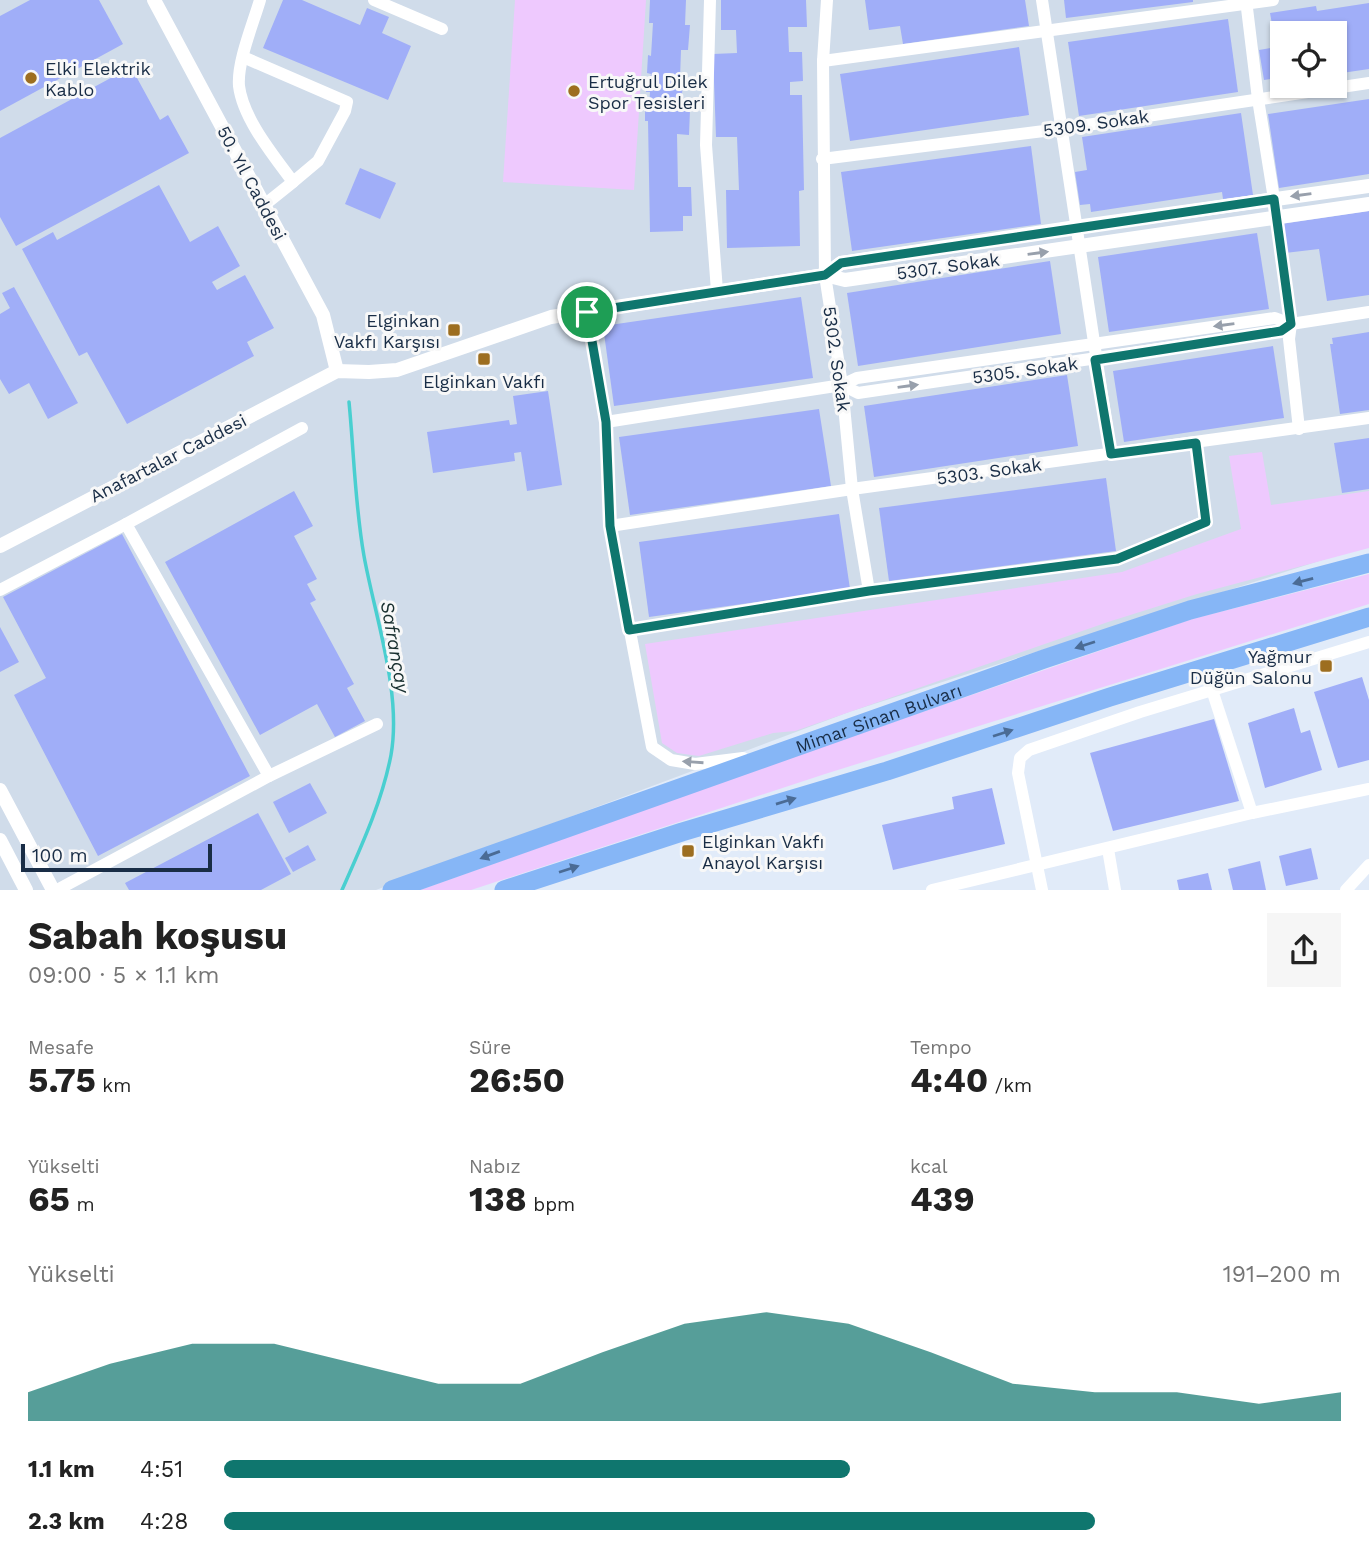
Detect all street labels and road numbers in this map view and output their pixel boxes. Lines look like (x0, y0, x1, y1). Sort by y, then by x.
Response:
street label: 5309. Sokak (1042, 105, 1150, 141)
street label: 50. Yıl Caddesi (213, 122, 291, 244)
street label: 5307. Sokak (895, 248, 1001, 284)
street label: 5302. Sokak (819, 305, 855, 413)
street label: 5305. Sokak (971, 352, 1079, 388)
street label: Anafartalar Caddesi (86, 409, 250, 507)
street label: 5303. Sokak (935, 453, 1043, 489)
street label: Mimar Sinan Bulvarı (792, 679, 964, 757)

